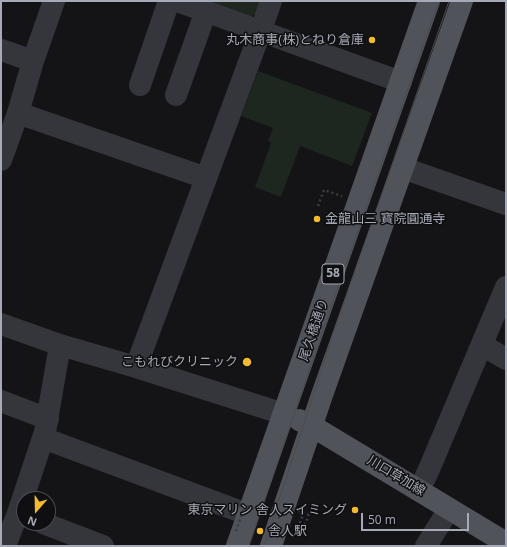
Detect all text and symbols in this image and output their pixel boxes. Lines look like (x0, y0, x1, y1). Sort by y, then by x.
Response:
place label: 丸木商事(株)とねり倉庫 (226, 32, 364, 48)
marker: 丸木商事(株)とねり倉庫 (367, 35, 377, 45)
place label: 金龍山三 寳院圓通寺 (325, 211, 445, 227)
marker: 金龍山三 寳院圓通寺 (312, 214, 322, 224)
road number: 58 (322, 264, 344, 284)
street label: 尾久橋通り (296, 297, 332, 363)
place label: こもれびクリニック (121, 354, 238, 370)
marker: こもれびクリニック (241, 356, 253, 368)
street label: 川口草加線 (364, 453, 428, 499)
north arrow (16, 491, 56, 531)
place label: 東京マリン 舎人スイミング (188, 502, 347, 518)
marker: 東京マリン 舎人スイミング (350, 505, 360, 515)
scale bar (363, 505, 471, 531)
text: 50 m (368, 511, 396, 528)
text: N (25, 513, 39, 530)
place label: 舎人駅 (268, 523, 307, 539)
marker: 舎人駅 (255, 526, 265, 536)

